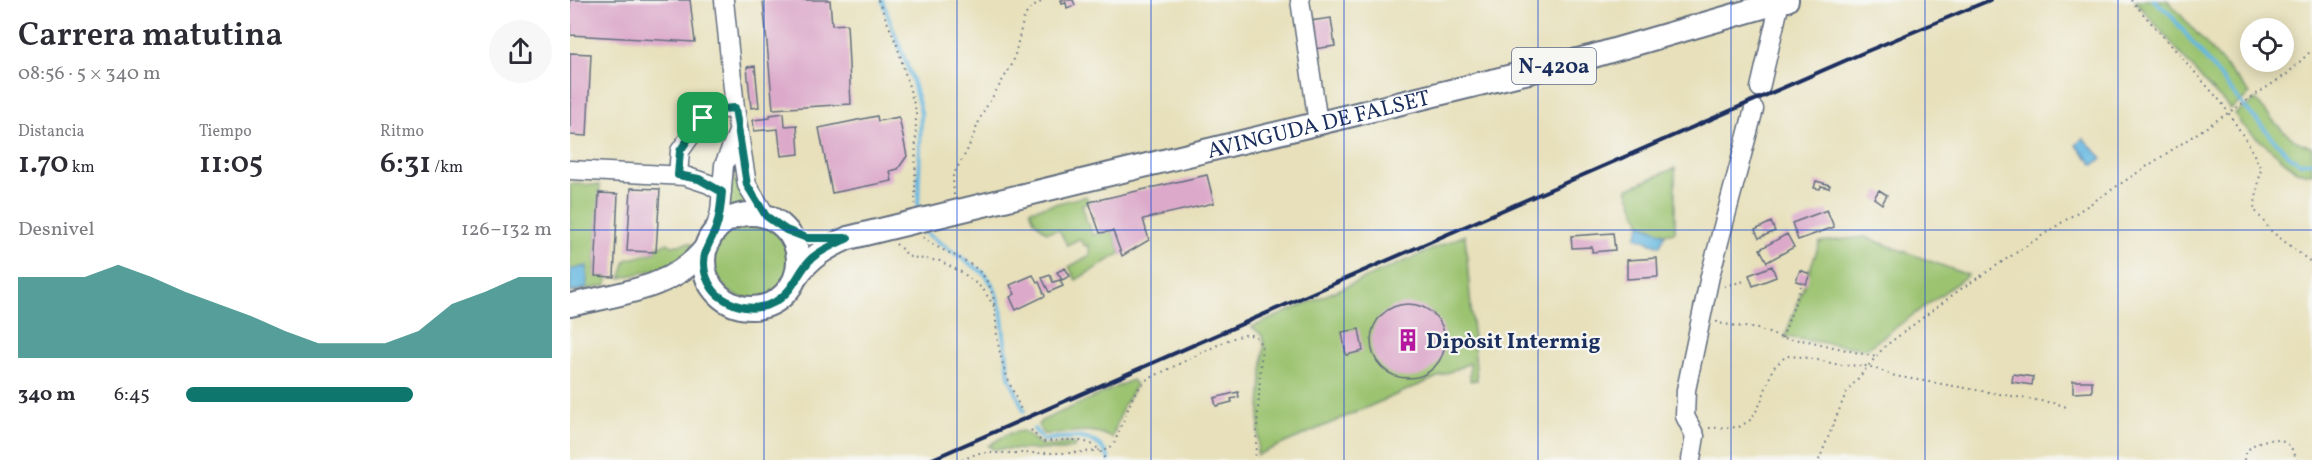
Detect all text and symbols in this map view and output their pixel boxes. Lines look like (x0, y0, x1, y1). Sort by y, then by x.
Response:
text: Carrera matutina (18, 14, 283, 60)
map controls (2240, 18, 2294, 72)
button: locate (2240, 18, 2294, 72)
button: share (489, 20, 552, 83)
road number: N-420a (1512, 48, 1596, 84)
text: 08:56 · 5 × 340 m (18, 60, 161, 88)
street label: AVINGUDA DE FALSET (1204, 84, 1434, 168)
pin (677, 92, 728, 143)
icon: arrive (686, 101, 719, 134)
text: Distancia (18, 121, 84, 143)
text: Tiempo (199, 121, 252, 143)
text: Ritmo (380, 121, 424, 143)
text: 1.70 (18, 143, 69, 185)
text: 11:05 (199, 143, 263, 185)
text: 6:31 (380, 143, 431, 185)
text: km (69, 157, 95, 179)
text: /km (431, 157, 463, 179)
text: Desnivel (18, 216, 94, 244)
text: 126–132 m (461, 216, 552, 244)
building icon: Dipòsit Intermig (1395, 327, 1421, 353)
place label: Dipòsit Intermig (1426, 327, 1600, 358)
text: 340 m (18, 381, 76, 409)
text: 6:45 (114, 381, 150, 409)

